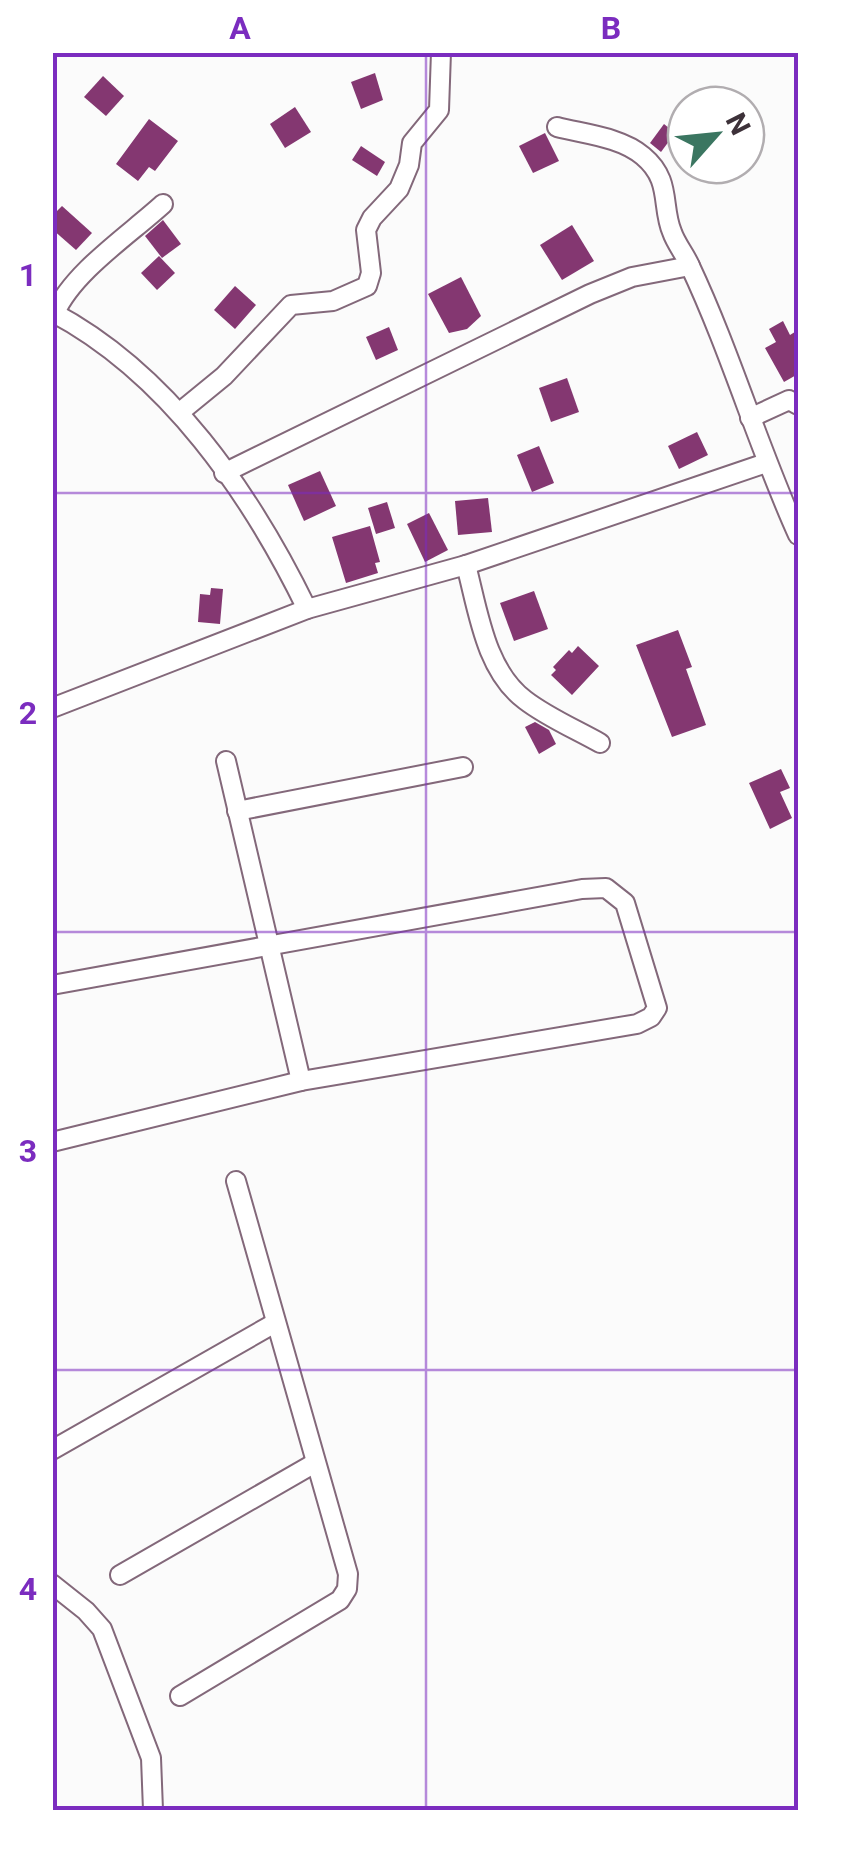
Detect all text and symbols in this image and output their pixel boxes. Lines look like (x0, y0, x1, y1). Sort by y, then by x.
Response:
text: A (229, 9, 251, 47)
text: B (601, 9, 621, 47)
north arrow (666, 85, 766, 185)
text: N (719, 108, 757, 140)
text: 1 (19, 256, 37, 294)
text: 2 (19, 694, 37, 732)
text: 3 (19, 1132, 37, 1170)
text: 4 (19, 1570, 37, 1608)

